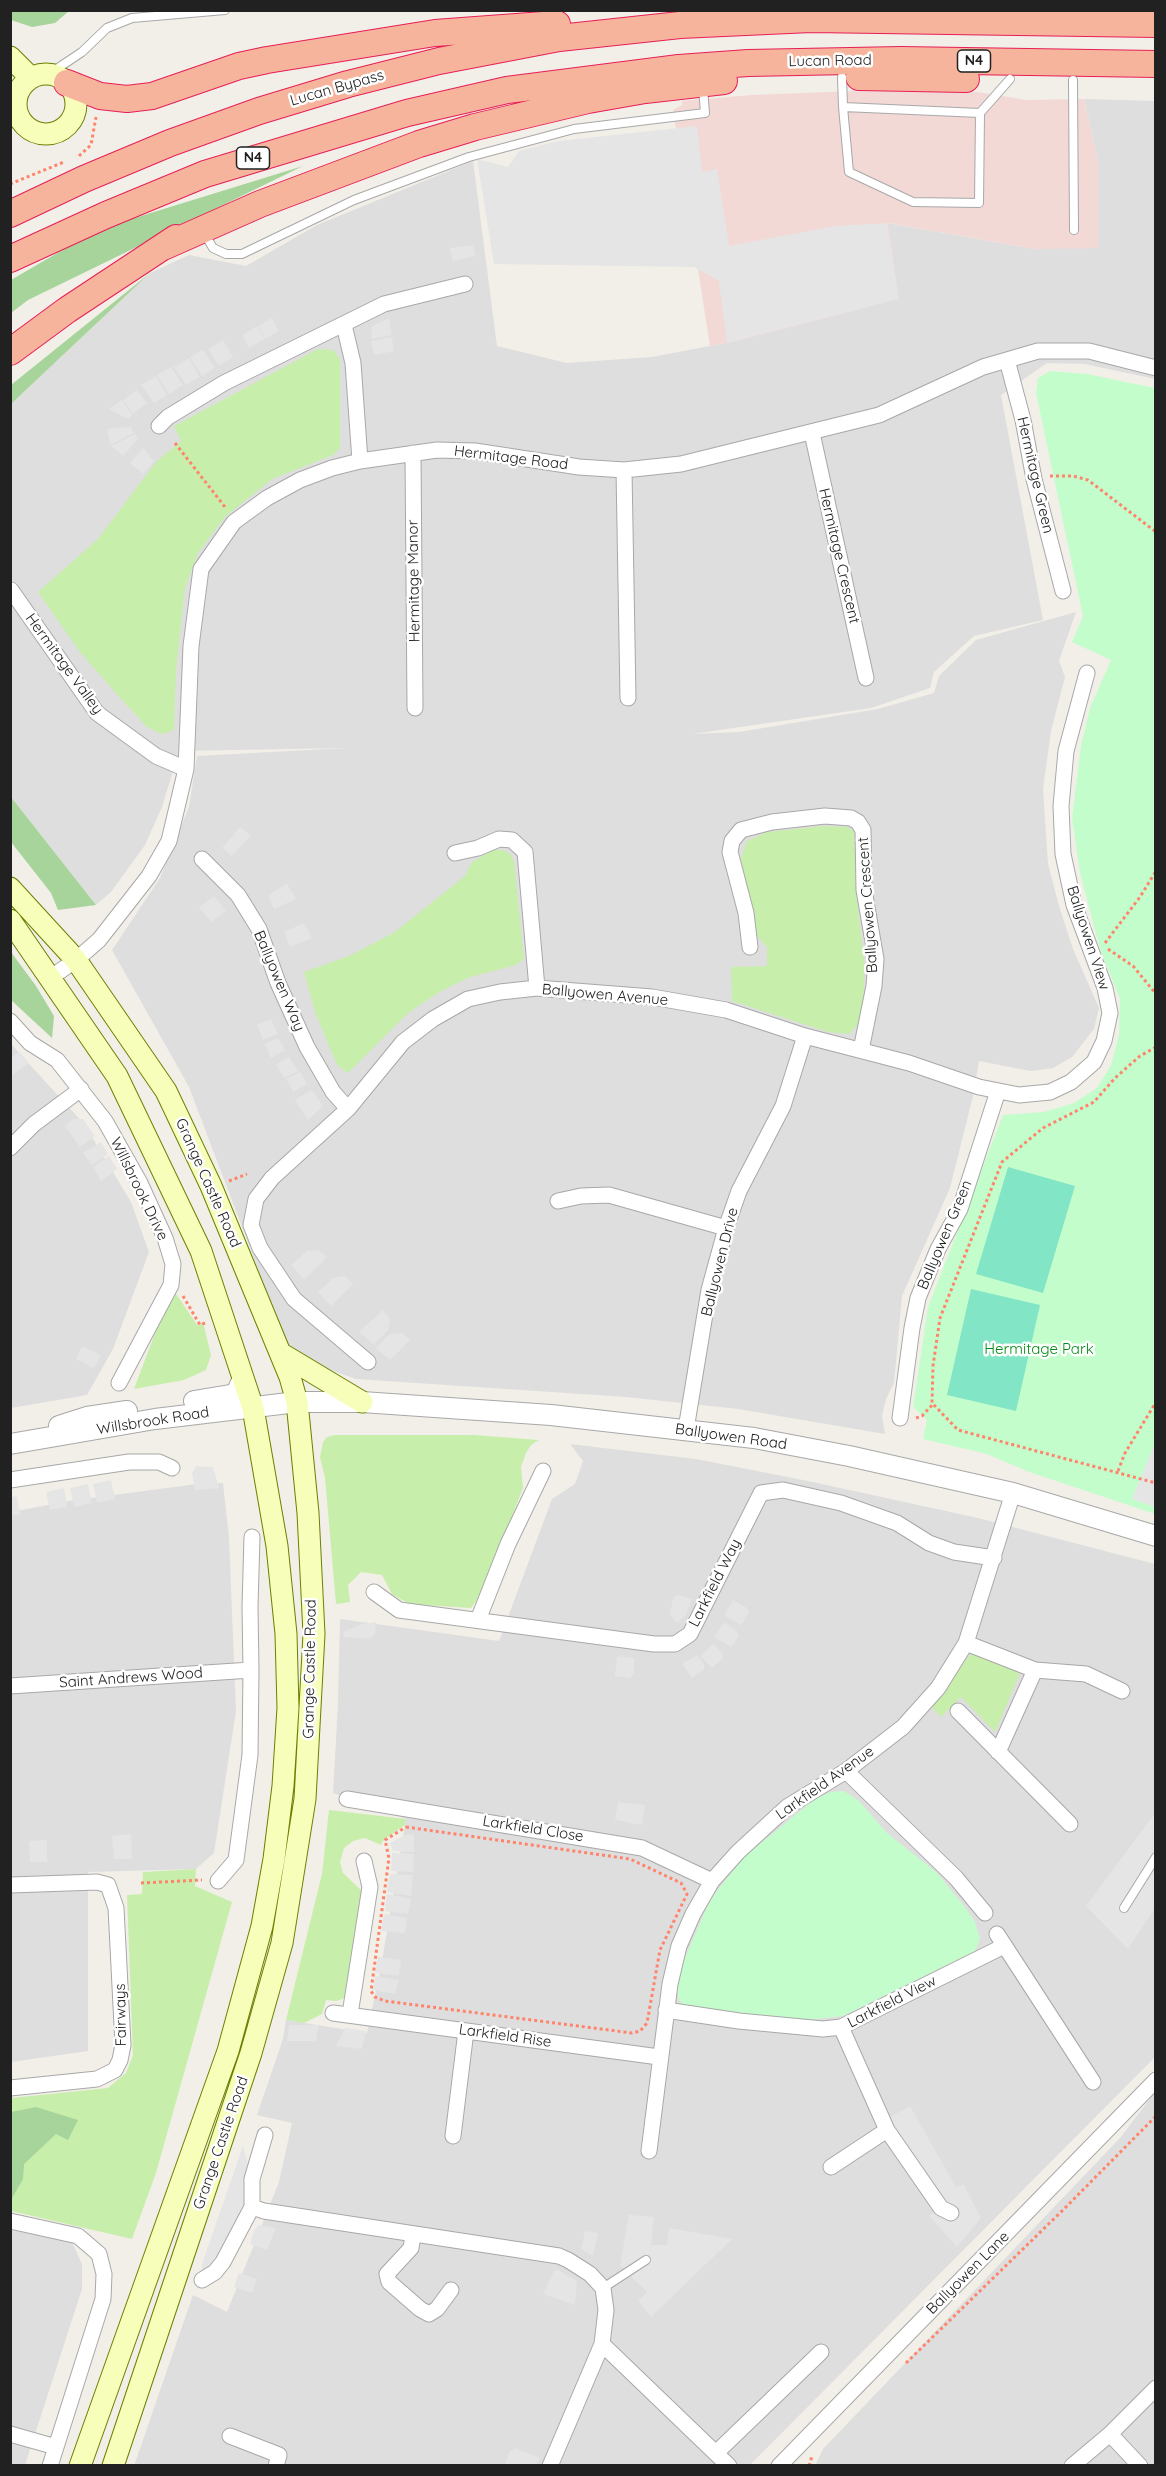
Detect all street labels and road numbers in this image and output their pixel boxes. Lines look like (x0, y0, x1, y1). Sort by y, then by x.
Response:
road number: N4 (958, 50, 990, 72)
street label: Lucan Road (788, 51, 872, 71)
street label: Lucan Bypass (288, 66, 386, 110)
road number: N4 (236, 147, 270, 169)
street label: Hermitage Green (1013, 415, 1057, 535)
street label: Hermitage Road (453, 442, 569, 474)
street label: Hermitage Crescent (815, 487, 863, 625)
street label: Hermitage Manor (404, 519, 424, 643)
street label: Hermitage Valley (21, 610, 107, 718)
street label: Ballyowen Crescent (854, 836, 882, 974)
street label: Ballyowen View (1063, 884, 1113, 992)
street label: Ballyowen Way (250, 928, 308, 1034)
street label: Ballyowen Avenue (541, 981, 669, 1009)
street label: Grange Castle Road (171, 1116, 245, 1250)
street label: Willsbrook Drive (106, 1134, 172, 1244)
street label: Ballyowen Green (914, 1178, 976, 1292)
street label: Ballyowen Drive (698, 1206, 742, 1318)
street label: Willsbrook Road (95, 1403, 211, 1439)
street label: Ballyowen Road (674, 1420, 788, 1454)
street label: Larkfield Way (685, 1536, 745, 1630)
street label: Grange Castle Road (300, 1599, 320, 1739)
street label: Saint Andrews Wood (59, 1664, 203, 1692)
street label: Larkfield Avenue (772, 1742, 878, 1824)
street label: Larkfield Close (481, 1812, 585, 1846)
street label: Larkfield View (845, 1972, 939, 2032)
street label: Fairways (111, 1983, 131, 2047)
street label: Larkfield Rise (458, 2021, 552, 2051)
street label: Grange Castle Road (190, 2074, 252, 2212)
street label: Ballyowen Lane (923, 2228, 1013, 2318)

